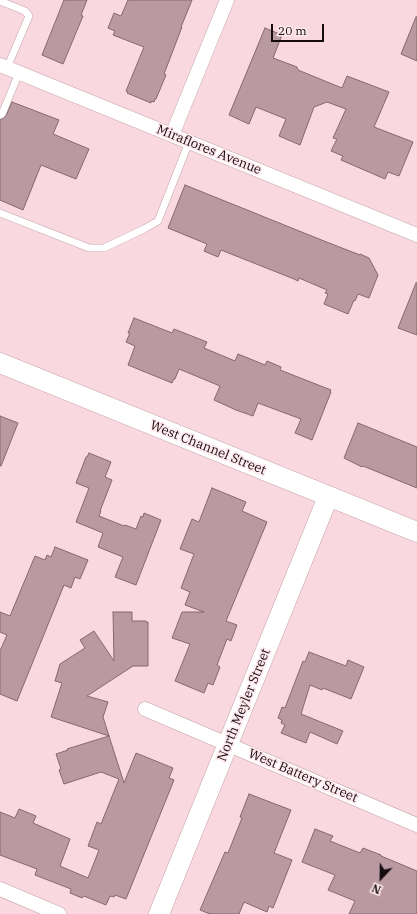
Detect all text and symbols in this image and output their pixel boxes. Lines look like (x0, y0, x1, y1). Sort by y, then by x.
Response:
scale bar (273, 16, 326, 42)
text: 20 m (278, 23, 307, 38)
street label: Miraflores Avenue (154, 122, 264, 178)
street label: West Channel Street (148, 418, 268, 478)
street label: North Meyler Street (214, 646, 274, 764)
street label: West Battery Street (246, 746, 360, 806)
north arrow (361, 858, 401, 898)
text: N (370, 881, 383, 897)

